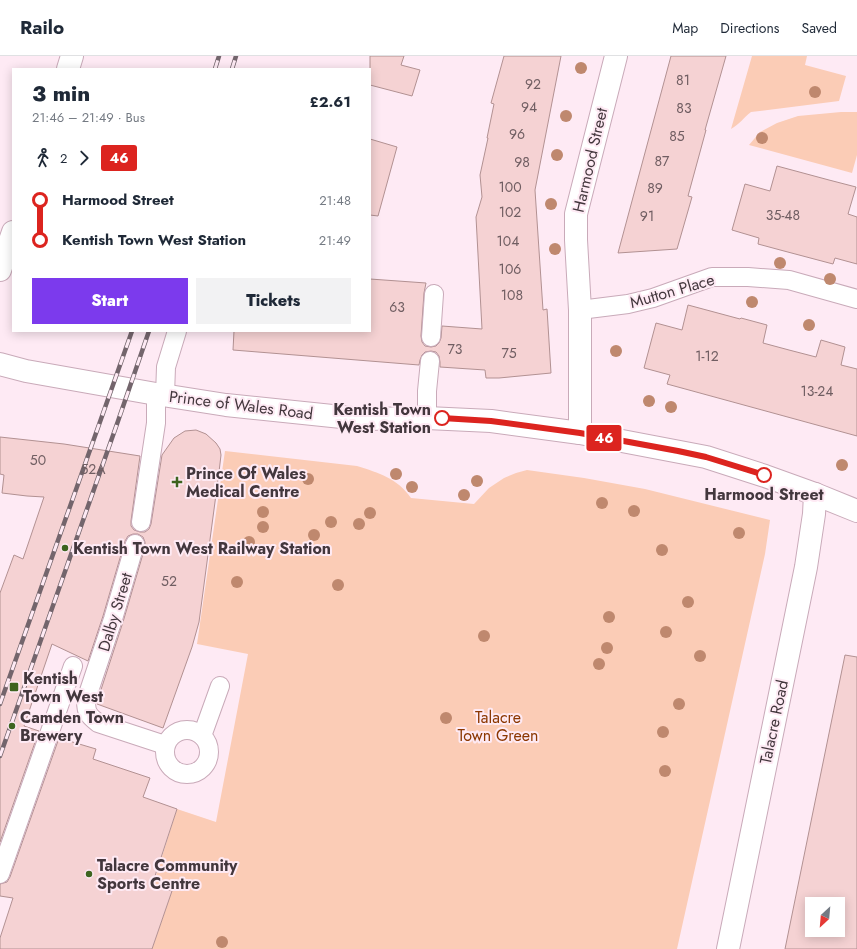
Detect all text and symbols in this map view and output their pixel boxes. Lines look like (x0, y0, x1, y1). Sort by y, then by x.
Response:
text: Railo (20, 14, 64, 41)
text: Map (672, 18, 698, 38)
text: Directions (720, 18, 780, 38)
text: Saved (802, 18, 837, 38)
house number: 81 (676, 70, 690, 90)
house number: 92 (525, 74, 541, 94)
text: 3 min (32, 77, 90, 109)
text: £2.61 (309, 91, 351, 113)
house number: 94 (521, 97, 537, 117)
house number: 83 (676, 98, 692, 118)
street label: Harmood Street (567, 105, 613, 215)
text: 21:46 – 21:49 · Bus (32, 108, 145, 127)
house number: 96 (509, 124, 525, 144)
house number: 85 (669, 126, 685, 146)
icon: walk (32, 147, 54, 169)
icon: forward (73, 147, 95, 169)
text: 46 (109, 148, 129, 168)
text: 2 (60, 149, 67, 168)
house number: 87 (655, 151, 670, 171)
house number: 98 (514, 152, 530, 172)
house number: 100 (498, 177, 522, 197)
house number: 89 (647, 178, 663, 198)
text: Harmood Street (62, 189, 174, 211)
text: 21:48 (319, 191, 351, 210)
house number: 102 (499, 202, 521, 222)
house number: 35-48 (766, 205, 800, 225)
house number: 91 (640, 206, 654, 226)
text: Kentish Town West Station (62, 229, 246, 251)
text: 21:49 (319, 231, 351, 250)
house number: 104 (497, 231, 519, 251)
house number: 106 (499, 259, 521, 279)
street label: Mutton Place (627, 268, 717, 314)
button: Start (32, 278, 188, 324)
button: Tickets (196, 278, 351, 324)
house number: 108 (501, 285, 523, 305)
house number: 63 (389, 297, 405, 317)
house number: 73 (448, 339, 463, 359)
house number: 75 (501, 343, 517, 363)
house number: 1-12 (695, 346, 719, 366)
house number: 13-24 (800, 381, 834, 401)
street label: Prince of Wales Road (168, 385, 314, 425)
place label: Kentish Town West Station (333, 398, 431, 439)
marker: Kentish Town West Station (434, 410, 450, 426)
line badge: 46 (586, 425, 622, 451)
text: 46 (594, 428, 614, 448)
house number: 50 (30, 450, 46, 470)
house number: 52A (80, 459, 106, 479)
place label: Prince Of Wales Medical Centre (186, 462, 306, 503)
marker: Harmood Street (756, 467, 772, 483)
marker: Prince Of Wales Medical Centre (171, 476, 183, 488)
place label: Harmood Street (704, 483, 825, 506)
place label: Kentish Town West Railway Station (73, 537, 331, 560)
marker: Kentish Town West Railway Station (60, 543, 70, 553)
street label: Dalby Street (92, 570, 138, 654)
house number: 52 (161, 571, 177, 591)
place label: Kentish Town West (23, 667, 104, 708)
street label: Talacre Road (754, 678, 794, 766)
marker: Kentish Town West (8, 681, 20, 693)
place label: Camden Town Brewery (20, 706, 124, 747)
park label: Talacre Town Green (458, 706, 538, 747)
marker: Camden Town Brewery (7, 721, 17, 731)
place label: Talacre Community Sports Centre (97, 854, 238, 895)
marker: Talacre Community Sports Centre (84, 869, 94, 879)
north arrow (805, 897, 845, 937)
map controls (805, 897, 845, 937)

